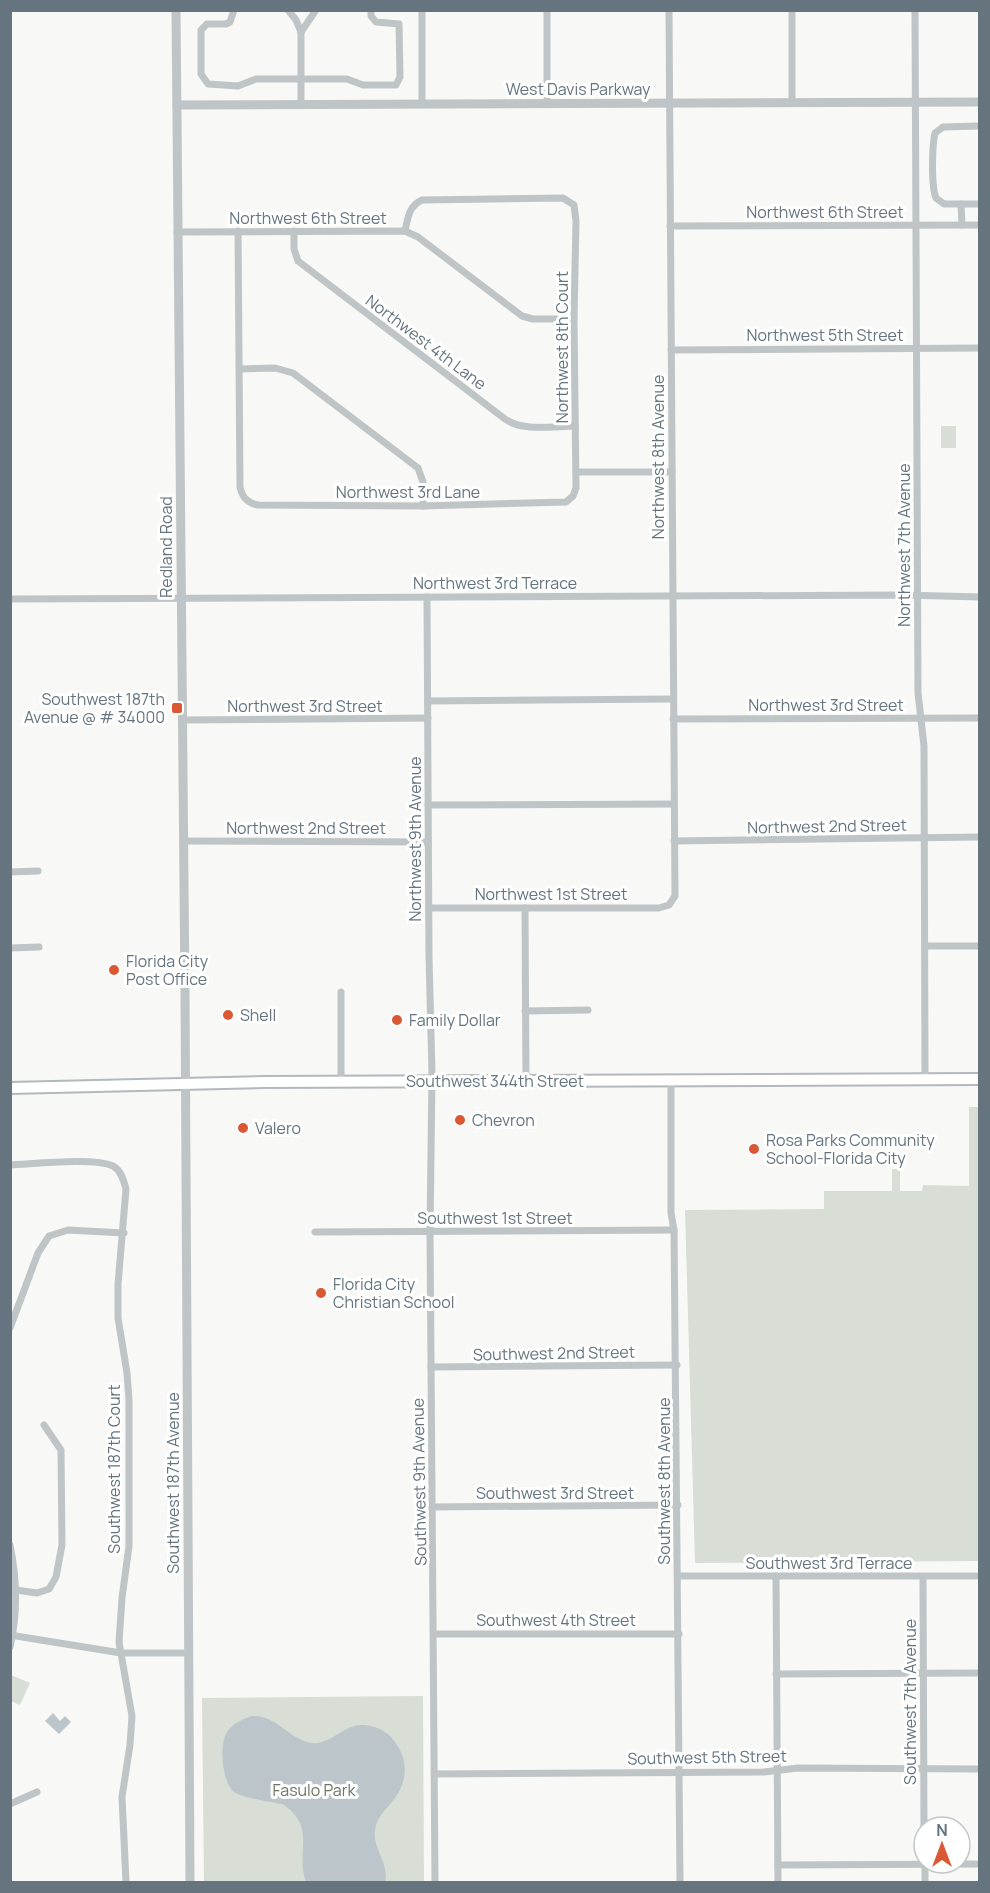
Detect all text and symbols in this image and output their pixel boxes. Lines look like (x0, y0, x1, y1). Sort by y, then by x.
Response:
street label: West Davis Parkway (506, 78, 651, 100)
street label: Northwest 6th Street (746, 201, 904, 223)
street label: Northwest 6th Street (229, 207, 387, 229)
street label: Northwest 8th Court (551, 271, 573, 423)
street label: Northwest 4th Lane (361, 289, 491, 395)
street label: Northwest 5th Street (747, 324, 903, 346)
street label: Northwest 8th Avenue (647, 375, 669, 539)
street label: Northwest 7th Avenue (893, 463, 915, 627)
street label: Northwest 3rd Lane (336, 481, 480, 503)
street label: Redland Road (155, 496, 177, 598)
street label: Northwest 3rd Terrace (413, 572, 577, 594)
place label: Southwest 187th Avenue @ # 34000 (24, 688, 165, 728)
street label: Northwest 3rd Street (748, 694, 904, 716)
street label: Northwest 3rd Street (227, 695, 383, 717)
marker: Southwest 187th Avenue @ # 34000 (170, 701, 184, 715)
street label: Northwest 9th Avenue (404, 756, 426, 922)
street label: Northwest 2nd Street (747, 814, 907, 838)
street label: Northwest 2nd Street (226, 817, 386, 839)
street label: Northwest 1st Street (475, 883, 627, 905)
place label: Florida City Post Office (126, 950, 209, 990)
marker: Florida City Post Office (107, 963, 121, 977)
place label: Shell (240, 1004, 276, 1026)
marker: Shell (221, 1008, 235, 1022)
place label: Family Dollar (409, 1009, 501, 1031)
marker: Family Dollar (390, 1013, 404, 1027)
street label: Southwest 344th Street (406, 1070, 584, 1092)
place label: Chevron (472, 1109, 535, 1131)
marker: Chevron (453, 1113, 467, 1127)
place label: Valero (255, 1117, 301, 1139)
marker: Valero (236, 1121, 250, 1135)
place label: Rosa Parks Community School-Florida City (766, 1129, 935, 1169)
marker: Rosa Parks Community School-Florida City (747, 1142, 761, 1156)
street label: Southwest 1st Street (417, 1207, 573, 1229)
place label: Florida City Christian School (333, 1273, 454, 1313)
marker: Florida City Christian School (314, 1286, 328, 1300)
street label: Southwest 2nd Street (473, 1341, 635, 1365)
street label: Southwest 187th Court (103, 1384, 125, 1554)
street label: Southwest 187th Avenue (162, 1392, 184, 1574)
street label: Southwest 8th Avenue (653, 1397, 675, 1565)
street label: Southwest 9th Avenue (407, 1398, 431, 1566)
street label: Southwest 3rd Street (476, 1482, 634, 1504)
street label: Southwest 3rd Terrace (746, 1552, 912, 1574)
street label: Southwest 4th Street (476, 1609, 636, 1631)
street label: Southwest 7th Avenue (899, 1619, 921, 1785)
street label: Southwest 5th Street (627, 1745, 787, 1769)
park label: Fasulo Park (273, 1779, 356, 1801)
north arrow (912, 1815, 972, 1875)
text: N (936, 1819, 948, 1841)

